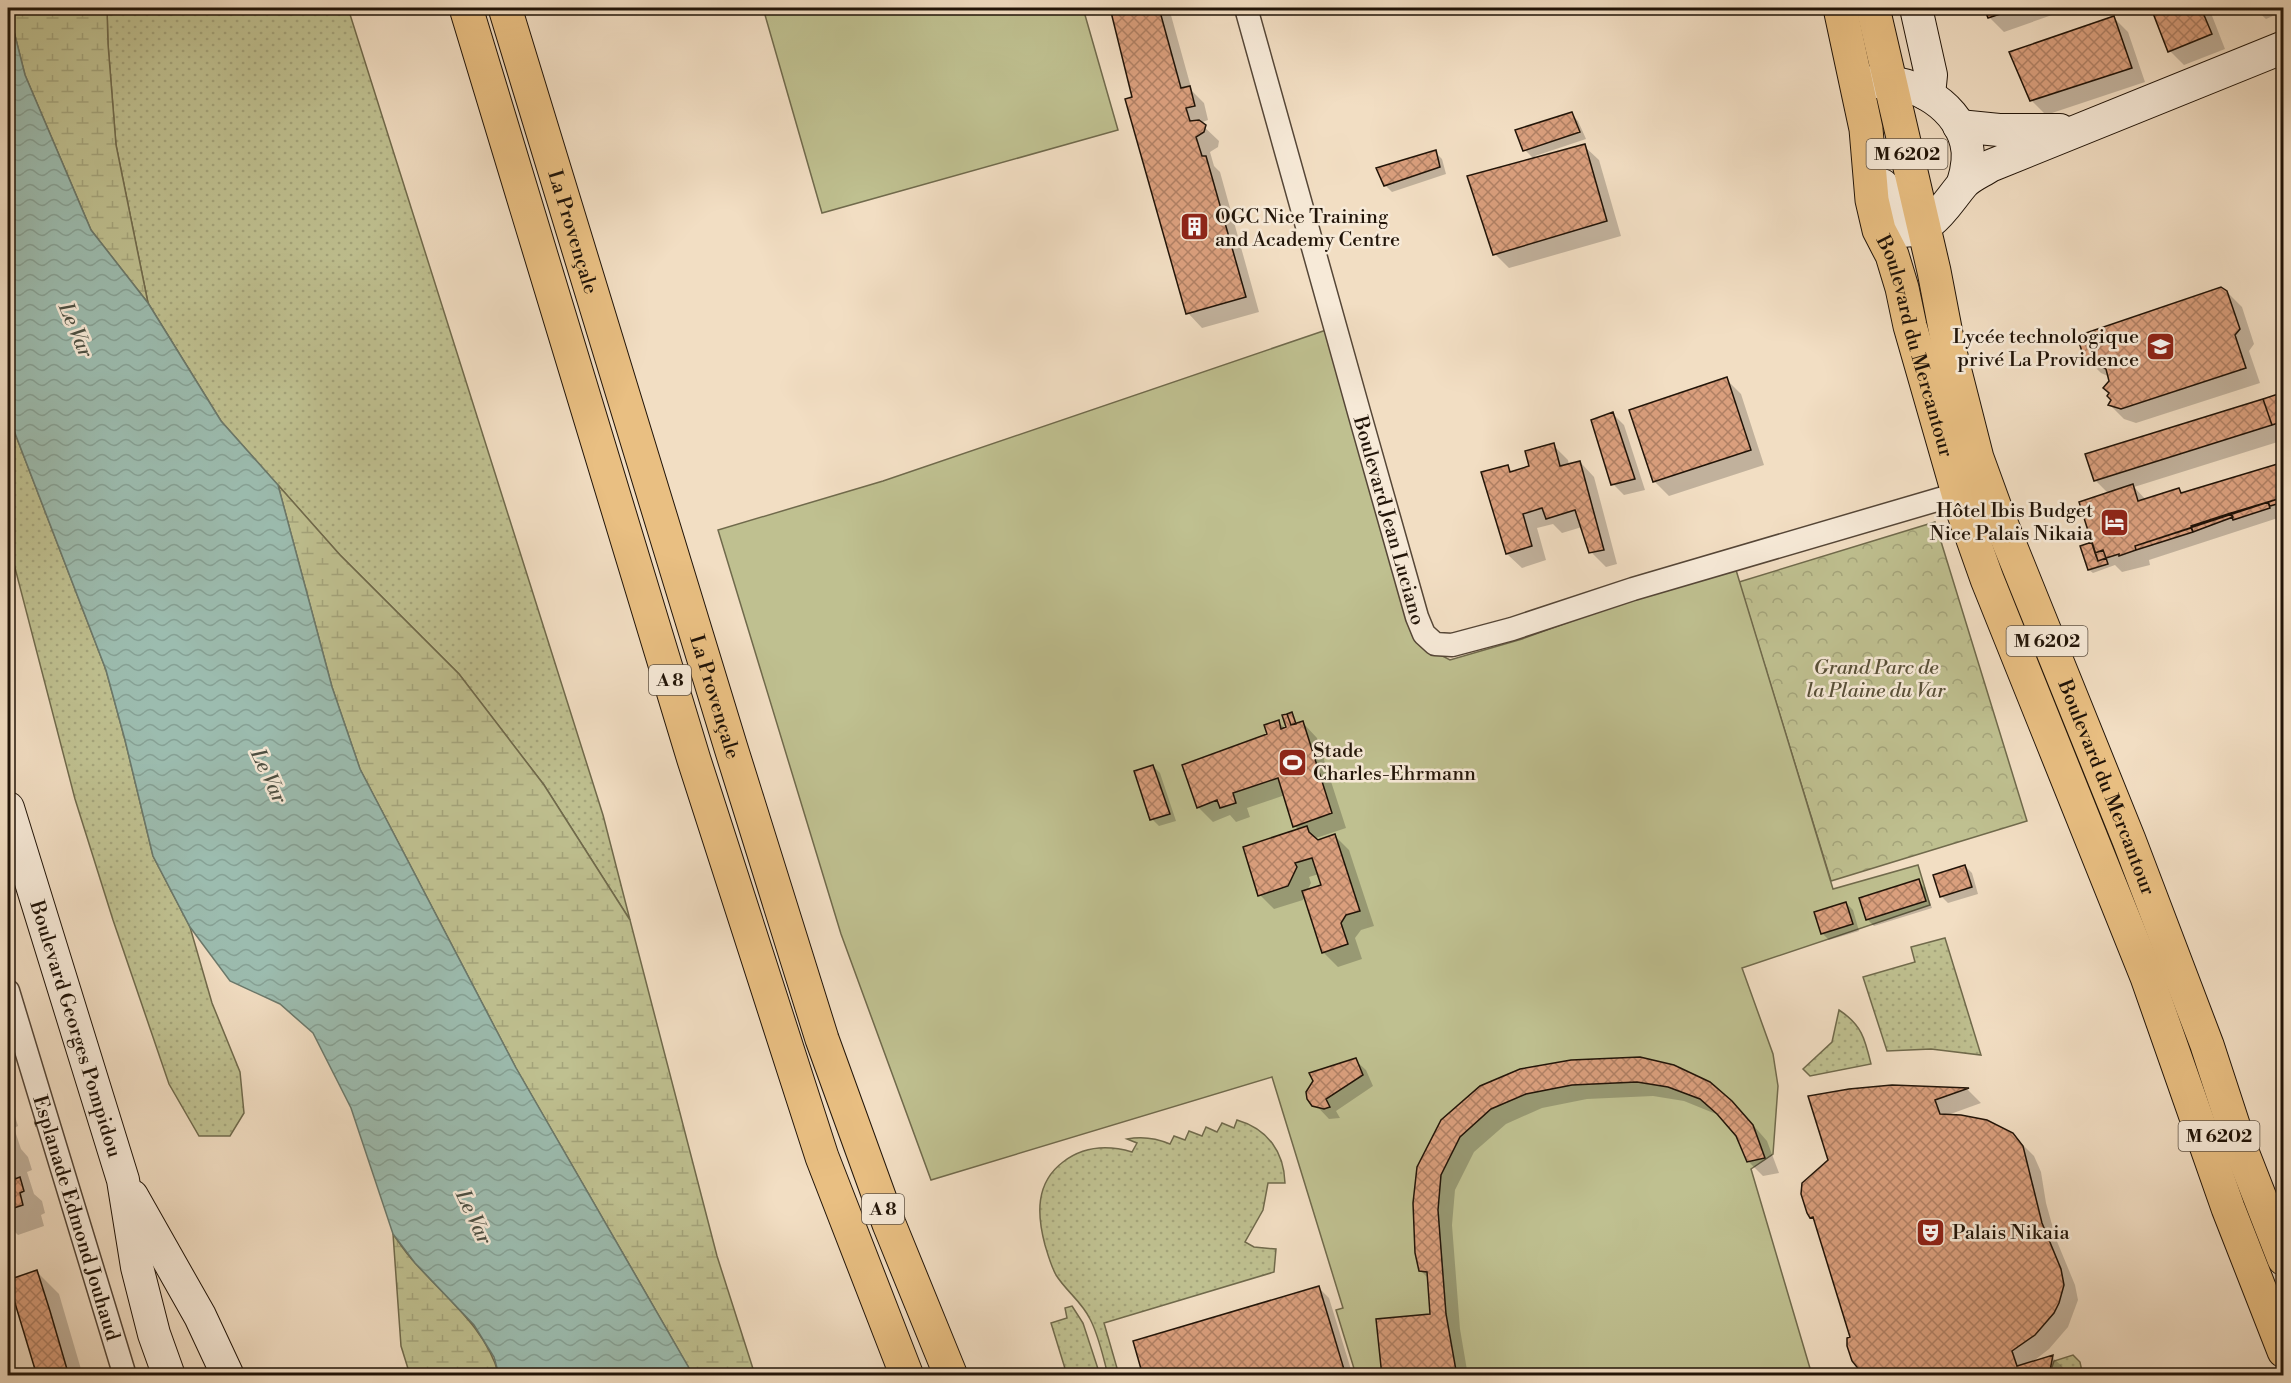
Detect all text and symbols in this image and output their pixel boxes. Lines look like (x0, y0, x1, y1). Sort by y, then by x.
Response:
road number: M 6202 (1866, 139, 1948, 169)
street label: La Provençale (541, 167, 603, 297)
place label: OGC Nice Training and Academy Centre (1215, 205, 1400, 253)
building icon: OGC Nice Training and Academy Centre (1178, 211, 1210, 243)
street label: Boulevard du Mercantour (1869, 230, 1958, 461)
water label: Le Var (52, 298, 99, 363)
place label: Lycée technologique privé La Providence (1953, 325, 2139, 373)
school or university icon: Lycée technologique privé La Providence (2144, 331, 2176, 363)
street label: Boulevard Jean Luciano (1346, 412, 1430, 629)
place label: Hôtel Ibis Budget Nice Palais Nikaia (1930, 499, 2094, 547)
hotel icon: Hôtel Ibis Budget Nice Palais Nikaia (2098, 506, 2130, 538)
road number: M 6202 (2006, 626, 2088, 656)
street label: La Provençale (683, 632, 745, 762)
park label: Grand Parc de la Plaine du Var (1807, 656, 1946, 704)
road number: A 8 (649, 665, 691, 695)
street label: Boulevard du Mercantour (2051, 675, 2160, 899)
place label: Stade Charles-Ehrmann (1313, 739, 1476, 787)
water label: Le Var (244, 744, 292, 809)
sports icon: Stade Charles-Ehrmann (1276, 746, 1308, 778)
street label: Boulevard Georges Pompidou (23, 897, 126, 1161)
street label: Esplanade Edmond Jouhaud (26, 1092, 125, 1345)
road number: M 6202 (2178, 1121, 2260, 1151)
water label: Le Var (449, 1185, 497, 1250)
road number: A 8 (862, 1194, 904, 1224)
theatre icon: Palais Nikaia (1915, 1216, 1947, 1248)
place label: Palais Nikaia (1952, 1221, 2071, 1246)

